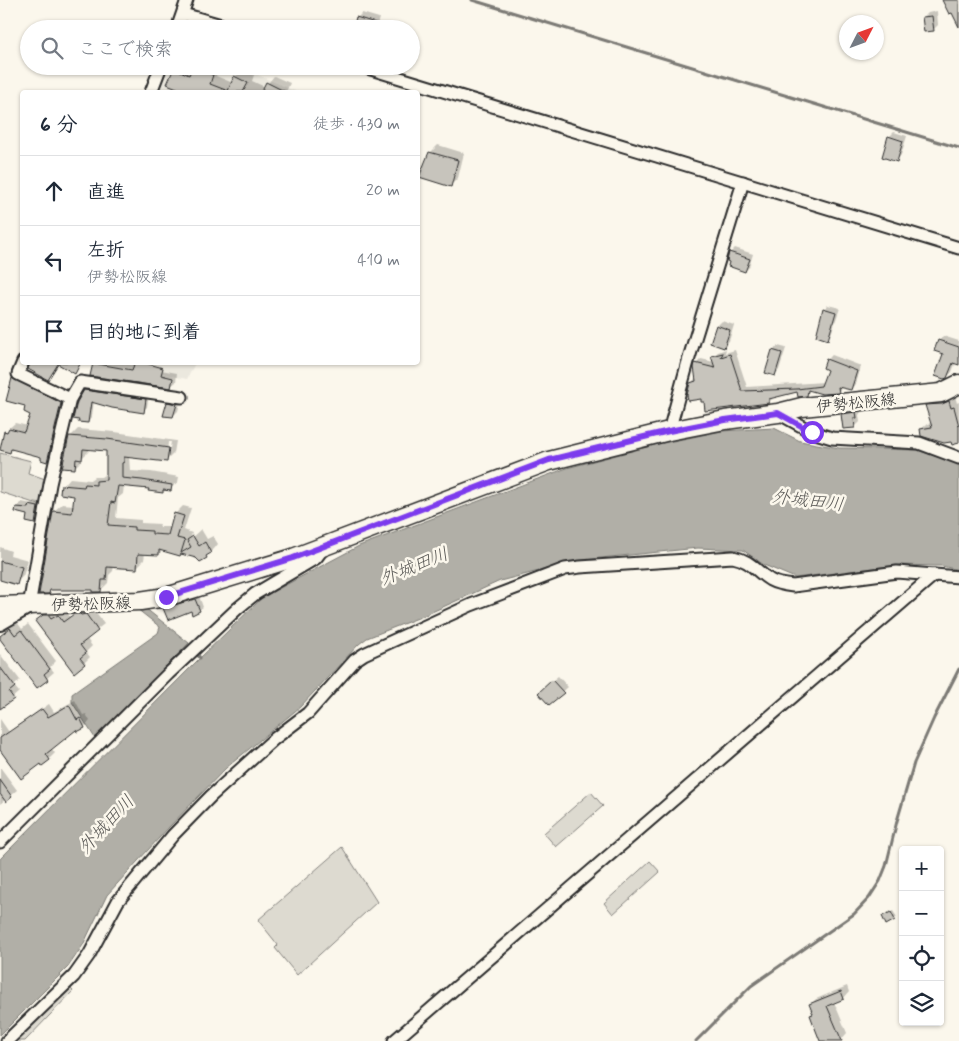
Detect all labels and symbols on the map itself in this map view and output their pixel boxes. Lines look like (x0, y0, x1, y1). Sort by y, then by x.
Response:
north arrow (839, 15, 884, 60)
street label: 伊勢松阪線 (815, 389, 897, 418)
route start (801, 421, 824, 444)
water label: 外城田川 (771, 485, 845, 517)
water label: 外城田川 (377, 542, 452, 592)
route end (155, 586, 178, 609)
street label: 伊勢松阪線 (51, 593, 131, 616)
water label: 外城田川 (73, 790, 140, 859)

